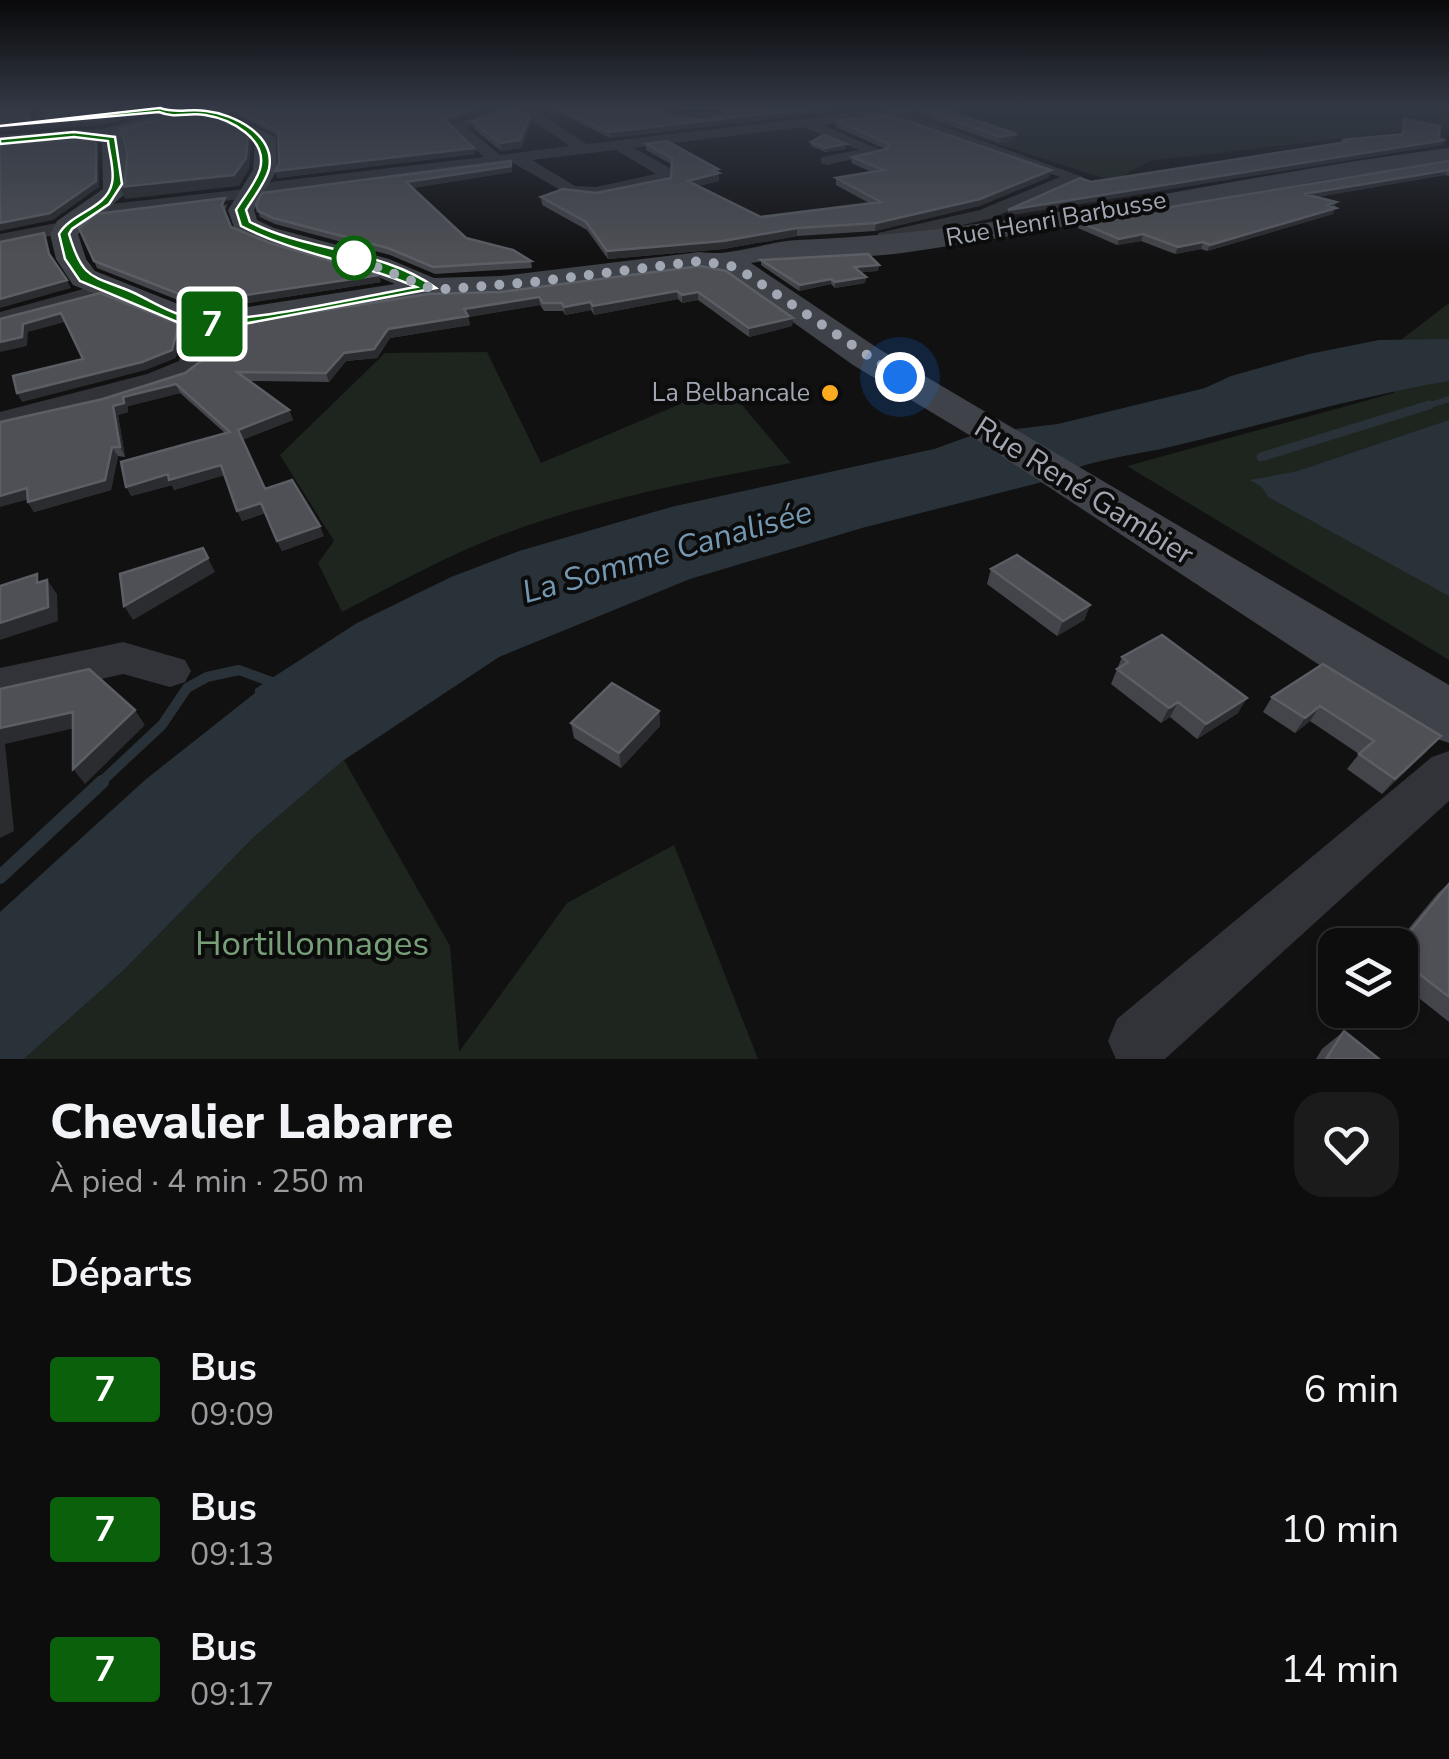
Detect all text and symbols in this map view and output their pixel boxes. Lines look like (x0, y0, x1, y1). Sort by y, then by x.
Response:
street label: Rue Henri Barbusse (943, 183, 1169, 255)
unlabelled marker (333, 237, 375, 279)
line badge: 7 (180, 292, 244, 356)
text: 7 (201, 301, 223, 348)
your location (875, 352, 925, 402)
place label: La Belbancale (652, 376, 810, 410)
marker: La Belbancale (819, 382, 841, 404)
street label: Rue René Gambier (967, 407, 1202, 575)
water label: La Somme Canalisée (517, 490, 817, 614)
park label: Hortillonnages (195, 920, 429, 967)
map controls (1318, 928, 1418, 1028)
button: layers (1318, 928, 1418, 1028)
text: Chevalier Labarre (50, 1089, 453, 1155)
button: heart (1294, 1092, 1399, 1197)
text: À pied · 4 min · 250 m (50, 1160, 364, 1203)
text: Départs (50, 1248, 192, 1299)
text: Bus (190, 1342, 257, 1393)
text: 6 min (1304, 1364, 1399, 1415)
text: 7 (94, 1366, 116, 1413)
text: 09:09 (190, 1393, 274, 1436)
text: Bus (190, 1482, 257, 1533)
text: 10 min (1281, 1504, 1399, 1555)
text: 7 (94, 1506, 116, 1553)
text: 09:13 (190, 1533, 274, 1576)
text: Bus (190, 1622, 257, 1673)
text: 14 min (1281, 1644, 1399, 1695)
text: 7 (94, 1646, 116, 1693)
text: 09:17 (190, 1673, 274, 1716)

